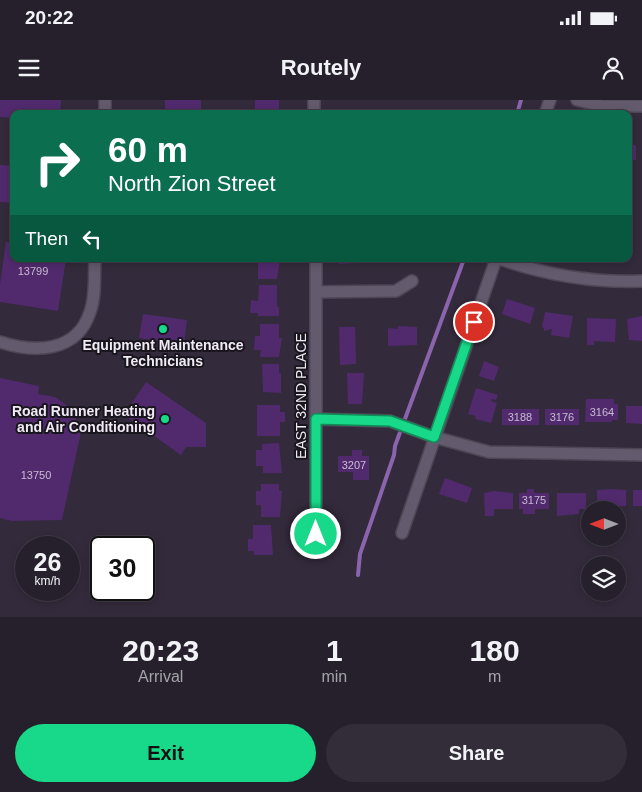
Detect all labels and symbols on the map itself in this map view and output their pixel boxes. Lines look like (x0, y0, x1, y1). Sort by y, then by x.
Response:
house number: 13799 (18, 265, 48, 277)
pin (453, 301, 495, 343)
marker: Equipment Maintenance Technicians (157, 323, 169, 335)
street label: EAST 32ND PLACE (293, 333, 309, 459)
place label: Equipment Maintenance Technicians (82, 337, 244, 369)
place label: Road Runner Heating and Air Conditioning (12, 403, 155, 435)
house number: 3164 (590, 406, 614, 418)
house number: 3188 (508, 411, 532, 423)
house number: 3176 (550, 411, 574, 423)
marker: Road Runner Heating and Air Conditioning (159, 413, 171, 425)
house number: 3207 (342, 459, 366, 471)
house number: 13750 (21, 469, 51, 481)
house number: 3175 (522, 494, 546, 506)
north arrow (581, 501, 626, 546)
position arrow (289, 507, 341, 559)
speed limit sign: 30 (90, 536, 155, 601)

